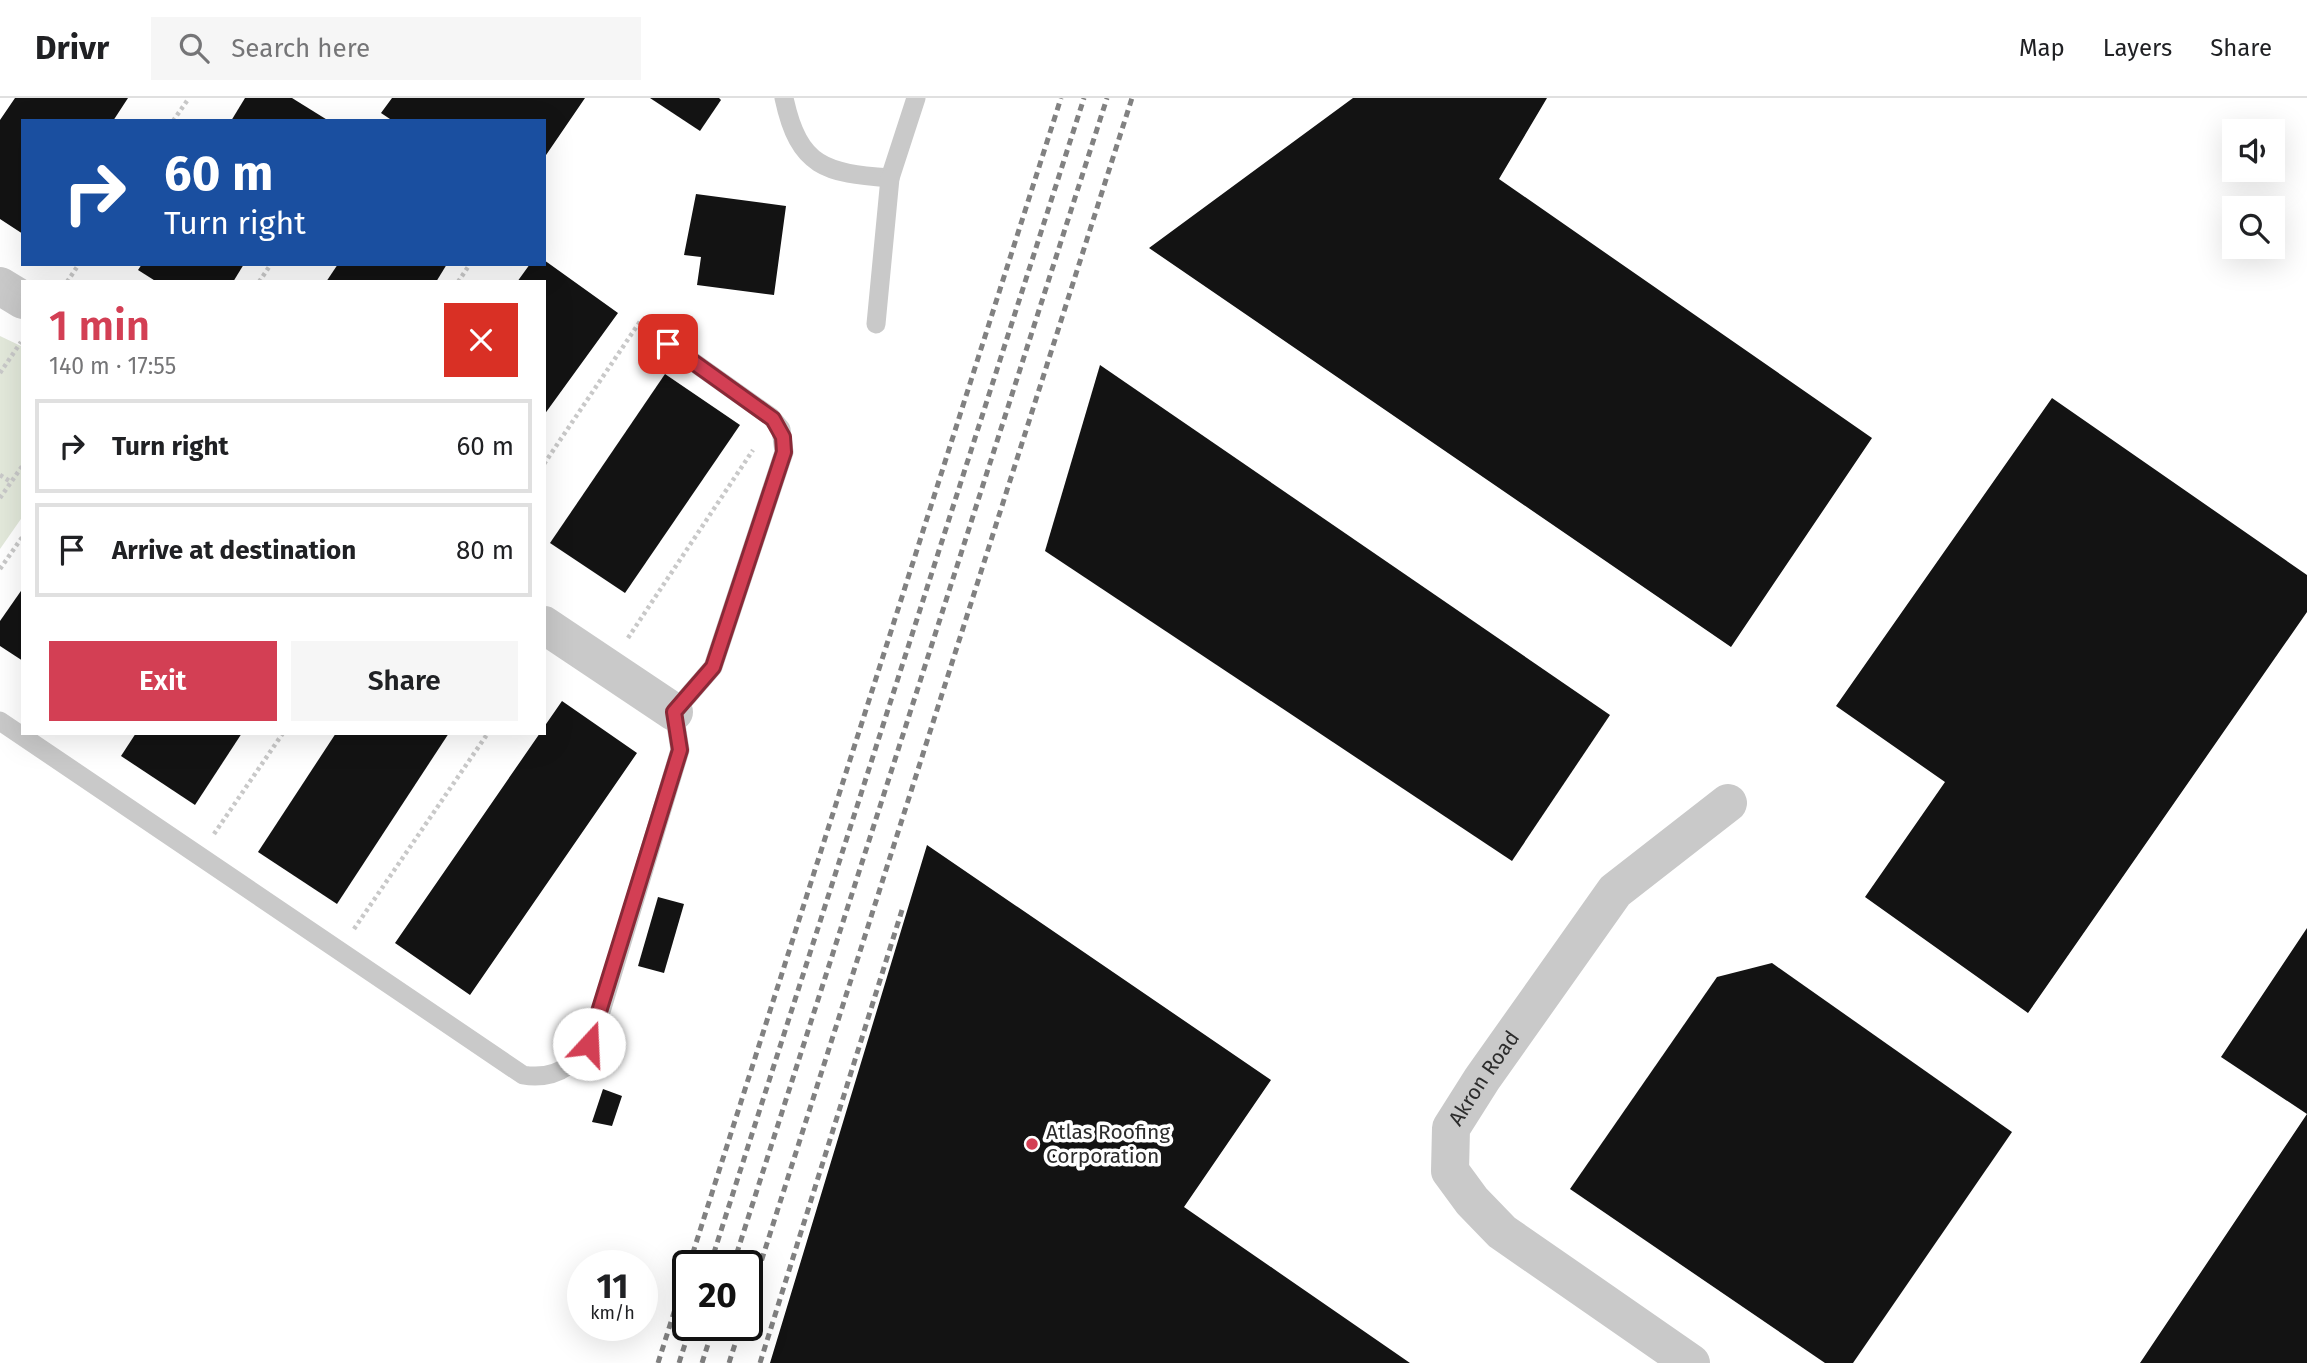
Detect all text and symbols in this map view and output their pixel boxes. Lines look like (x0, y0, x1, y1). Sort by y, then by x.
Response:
search box (151, 17, 641, 80)
text: Drivr (35, 28, 109, 68)
icon: search (175, 29, 213, 67)
text: Search here (231, 33, 370, 64)
text: Map (2019, 34, 2065, 62)
text: Layers (2103, 34, 2172, 62)
text: Share (2210, 34, 2272, 62)
map controls (2222, 119, 2285, 259)
button: sound (2222, 119, 2285, 182)
text: 60 m (164, 144, 273, 203)
icon: right (49, 147, 140, 238)
button: search (2222, 196, 2285, 259)
text: Turn right (164, 204, 306, 242)
text: 1 min (49, 301, 150, 351)
button: close (444, 303, 518, 377)
pin (638, 314, 698, 374)
icon: arrive (649, 325, 687, 363)
text: 140 m · 17:55 (49, 352, 176, 380)
icon: right (53, 427, 91, 465)
text: Turn right (112, 431, 229, 462)
text: 60 m (456, 431, 514, 462)
icon: arrive (53, 531, 91, 569)
text: Arrive at destination (112, 535, 356, 566)
text: 80 m (456, 535, 514, 566)
button: Exit (49, 641, 277, 721)
button: Share (291, 641, 518, 721)
position arrow (552, 1007, 626, 1081)
street label: Akron Road (1443, 1026, 1525, 1131)
place label: Atlas Roofing Corporation (1046, 1119, 1170, 1169)
marker: Atlas Roofing Corporation (1024, 1136, 1040, 1152)
speed limit sign: 20 (672, 1250, 763, 1341)
text: 11 (597, 1265, 628, 1307)
text: km/h (590, 1302, 635, 1324)

